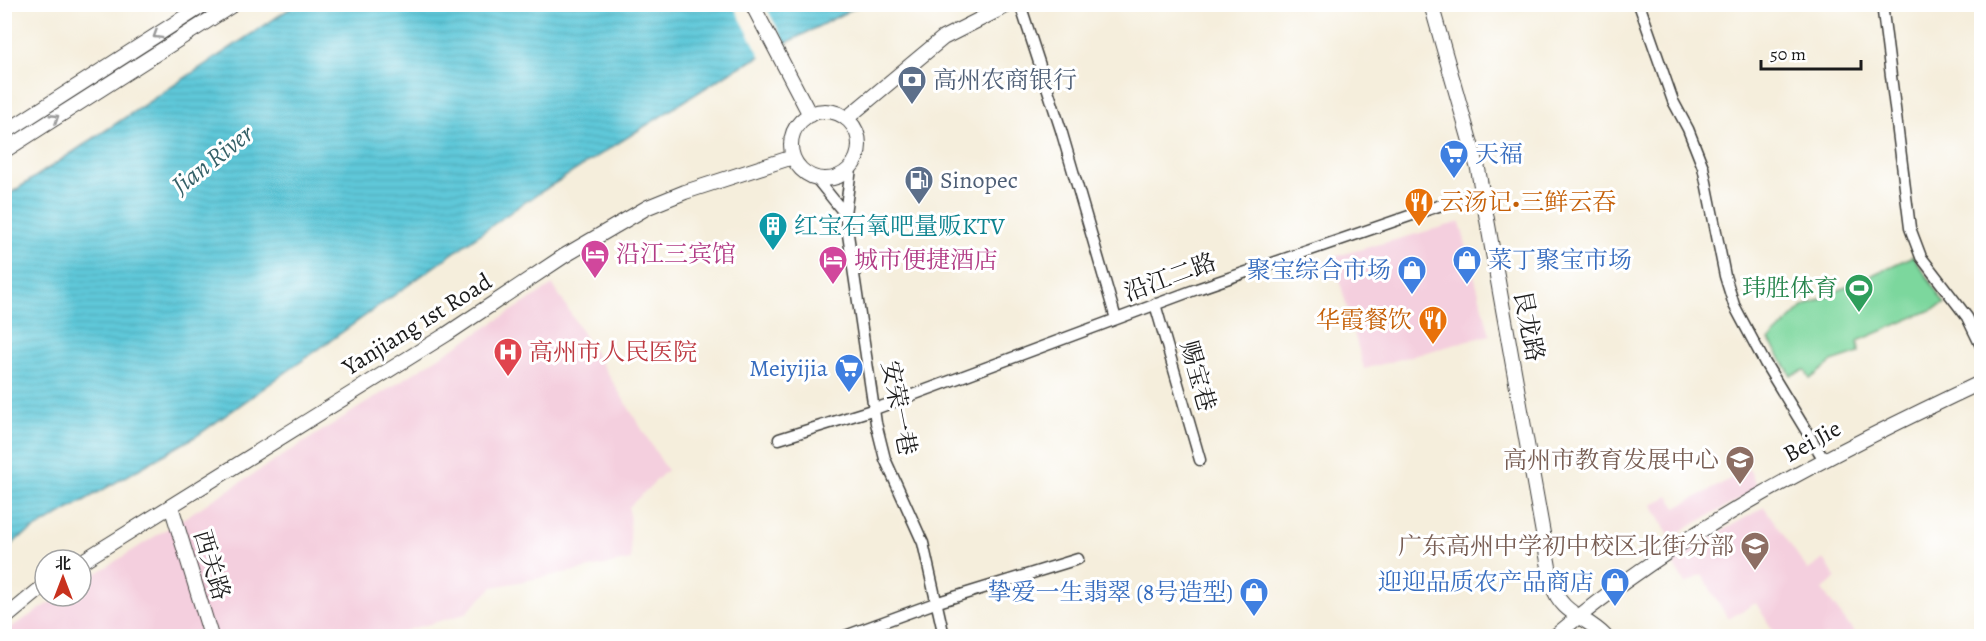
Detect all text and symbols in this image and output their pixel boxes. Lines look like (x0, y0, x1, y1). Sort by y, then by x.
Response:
one-way arrow (153, 28, 164, 39)
scale bar (1761, 33, 1862, 71)
text: 50 m (1770, 42, 1806, 66)
bank icon: 高州农商银行 (896, 64, 928, 106)
place label: 高州农商银行 (933, 64, 1077, 96)
one-way arrow (49, 114, 59, 126)
water label: Jian River (164, 116, 261, 203)
supermarket icon: 天福 (1438, 138, 1470, 180)
place label: 天福 (1475, 138, 1523, 170)
fuel station icon: Sinopec (903, 164, 935, 206)
place label: Sinopec (940, 164, 1018, 196)
restaurant icon: 云汤记•三鲜云吞 (1403, 186, 1435, 228)
place label: 云汤记•三鲜云吞 (1440, 186, 1616, 218)
building icon: 红宝石氧吧量贩KTV (757, 210, 789, 252)
place label: 红宝石氧吧量贩KTV (794, 210, 1005, 242)
hotel icon: 沿江三宾馆 (579, 238, 611, 280)
place label: 沿江三宾馆 (616, 238, 736, 270)
hotel icon: 城市便捷酒店 (817, 244, 849, 286)
place label: 城市便捷酒店 (854, 244, 998, 276)
shop icon: 菜丁聚宝市场 (1451, 244, 1483, 286)
place label: 菜丁聚宝市场 (1488, 244, 1632, 276)
street label: 沿江二路 (1119, 246, 1221, 308)
place label: 聚宝综合市场 (1247, 254, 1391, 286)
shop icon: 聚宝综合市场 (1396, 254, 1428, 296)
street label: Yanjiang 1st Road (336, 265, 498, 383)
place label: 玮胜体育 (1742, 272, 1838, 304)
sports icon: 玮胜体育 (1843, 272, 1875, 314)
street label: 艮龙路 (1506, 288, 1552, 364)
place label: 华霞餐饮 (1316, 304, 1412, 336)
restaurant icon: 华霞餐饮 (1417, 304, 1449, 346)
hospital icon: 高州市人民医院 (492, 336, 524, 378)
place label: 高州市人民医院 (529, 336, 697, 368)
street label: 赐宝巷 (1173, 337, 1223, 415)
place label: Meiyijia (749, 352, 829, 384)
supermarket icon: Meiyijia (833, 352, 865, 394)
street label: 安荣一巷 (874, 358, 924, 458)
street label: Bei Jie (1777, 412, 1847, 470)
place label: 高州市教育发展中心 (1503, 444, 1719, 476)
school or university icon: 高州市教育发展中心 (1724, 444, 1756, 486)
street label: 西关路 (186, 526, 238, 604)
place label: 广东高州中学初中校区北街分部 (1398, 530, 1734, 562)
school or university icon: 广东高州中学初中校区北街分部 (1739, 530, 1771, 572)
north arrow (33, 548, 93, 608)
text: 北 (55, 553, 71, 575)
place label: 迎迎品质农产品商店 (1378, 566, 1594, 598)
shop icon: 迎迎品质农产品商店 (1599, 566, 1631, 608)
place label: 挚爱一生翡翠 (8号造型) (987, 576, 1233, 608)
shop icon: 挚爱一生翡翠 (8号造型) (1238, 576, 1270, 618)

